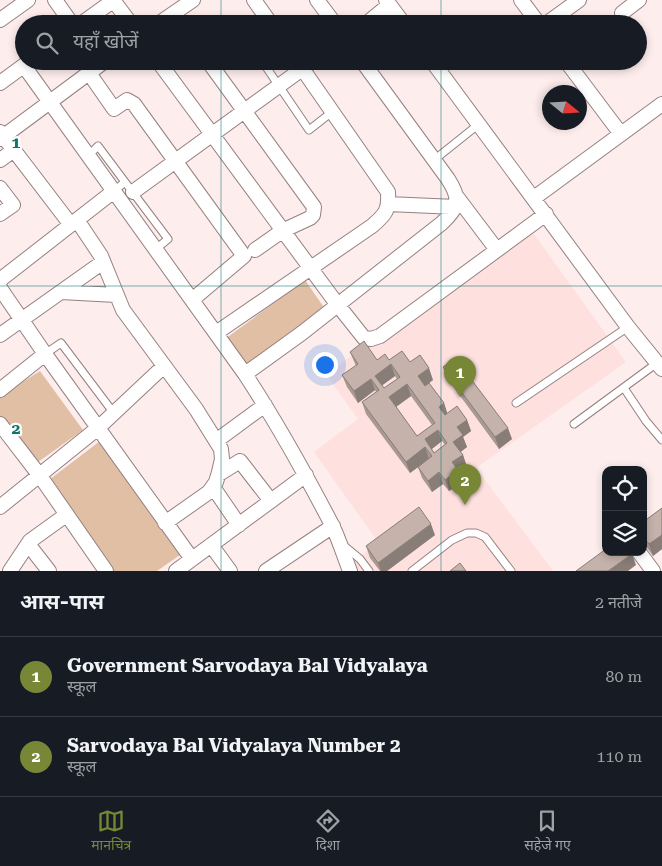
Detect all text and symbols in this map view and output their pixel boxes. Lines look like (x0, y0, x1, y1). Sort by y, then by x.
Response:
search box (15, 15, 647, 70)
icon: search (33, 29, 61, 57)
text: यहाँ खोजें (73, 30, 138, 53)
north arrow (542, 85, 587, 130)
text: 1 (12, 133, 21, 152)
your location (312, 352, 338, 378)
pin: 1 (444, 356, 476, 397)
text: 2 (12, 419, 21, 438)
pin: 2 (449, 464, 481, 505)
map controls (602, 466, 647, 556)
button: locate (602, 466, 647, 511)
button: layers (602, 511, 647, 556)
text: आस-पास (20, 590, 104, 614)
text: 2 नतीजे (595, 593, 642, 612)
text: Government Sarvodaya Bal Vidyalaya (67, 654, 428, 677)
text: 1 (32, 667, 40, 686)
text: 80 m (605, 667, 642, 686)
text: स्कूल (67, 677, 96, 696)
text: Sarvodaya Bal Vidyalaya Number 2 (67, 734, 401, 757)
text: 2 (32, 747, 40, 766)
text: 110 m (596, 747, 642, 766)
text: स्कूल (67, 757, 96, 776)
tab: मानचित्र (91, 807, 131, 856)
tab: दिशा (314, 807, 342, 856)
tab: सहेजे गए (524, 807, 571, 856)

